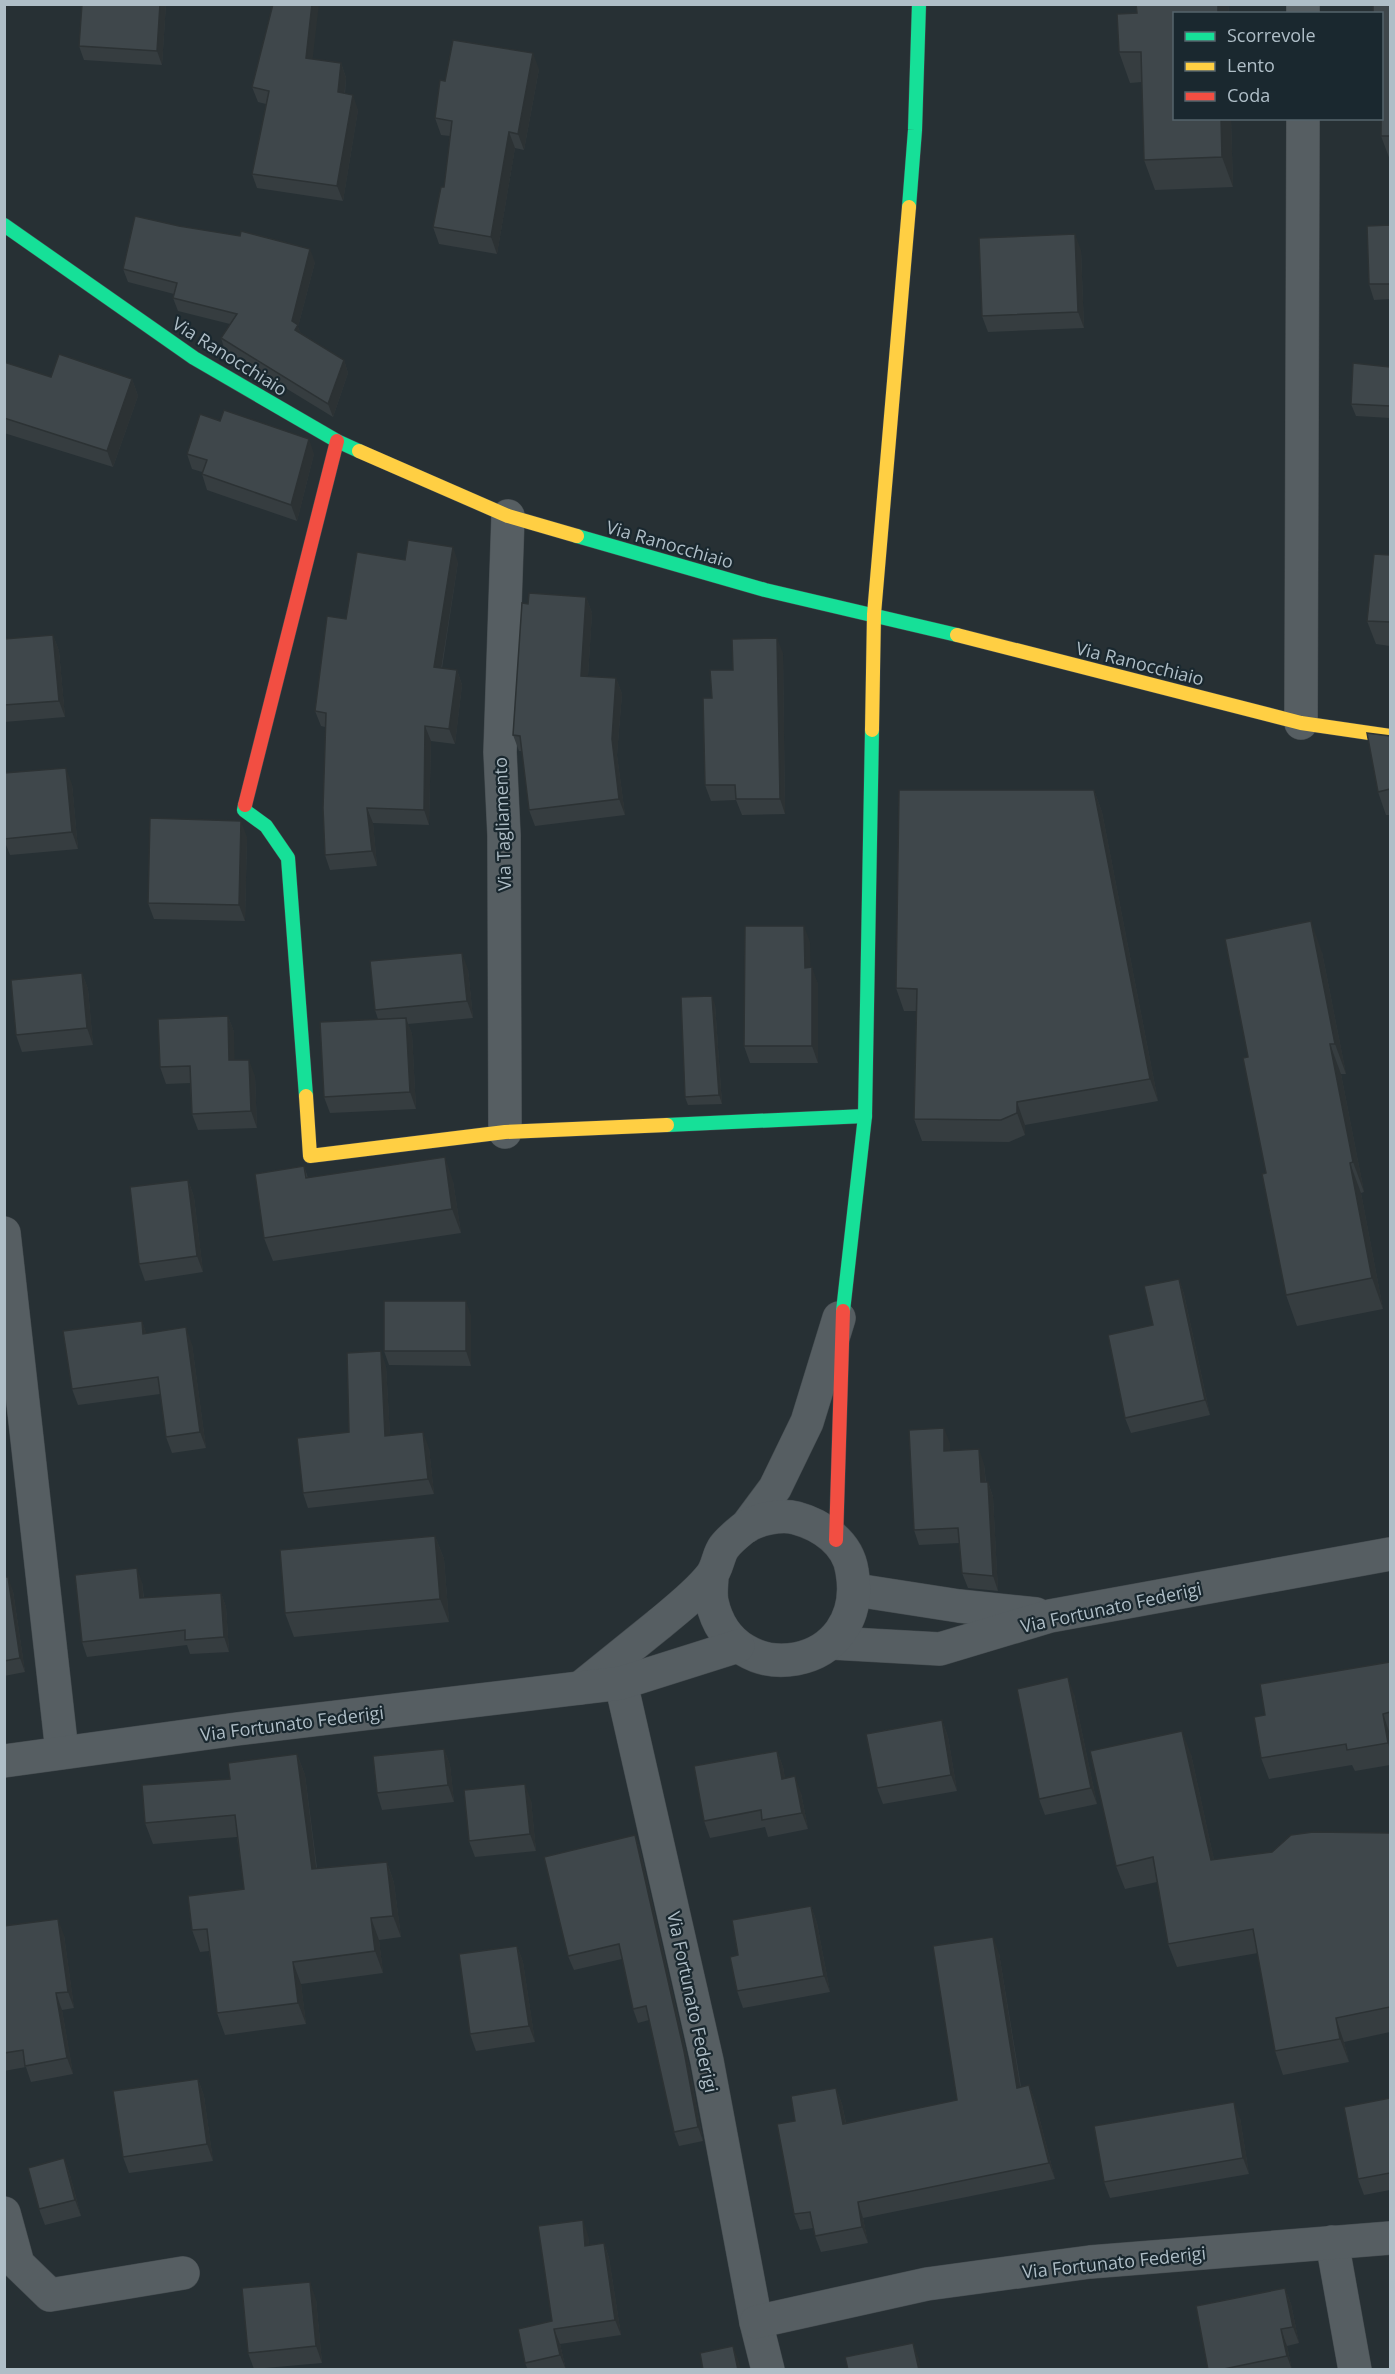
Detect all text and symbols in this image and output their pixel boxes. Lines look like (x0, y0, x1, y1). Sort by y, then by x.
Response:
legend (1173, 12, 1383, 120)
text: Scorrevole (1227, 23, 1316, 47)
text: Lento (1227, 53, 1275, 77)
text: Coda (1227, 83, 1270, 107)
street label: Via Ranocchiaio (168, 311, 292, 401)
street label: Via Ranocchiaio (604, 514, 736, 574)
street label: Via Ranocchiaio (1073, 635, 1207, 691)
street label: Via Tagliamento (488, 757, 516, 891)
street label: Via Fortunato Federigi (1018, 1576, 1204, 1638)
street label: Via Fortunato Federigi (199, 1700, 385, 1746)
street label: Via Fortunato Federigi (662, 1909, 724, 2095)
street label: Via Fortunato Federigi (1021, 2240, 1207, 2284)

